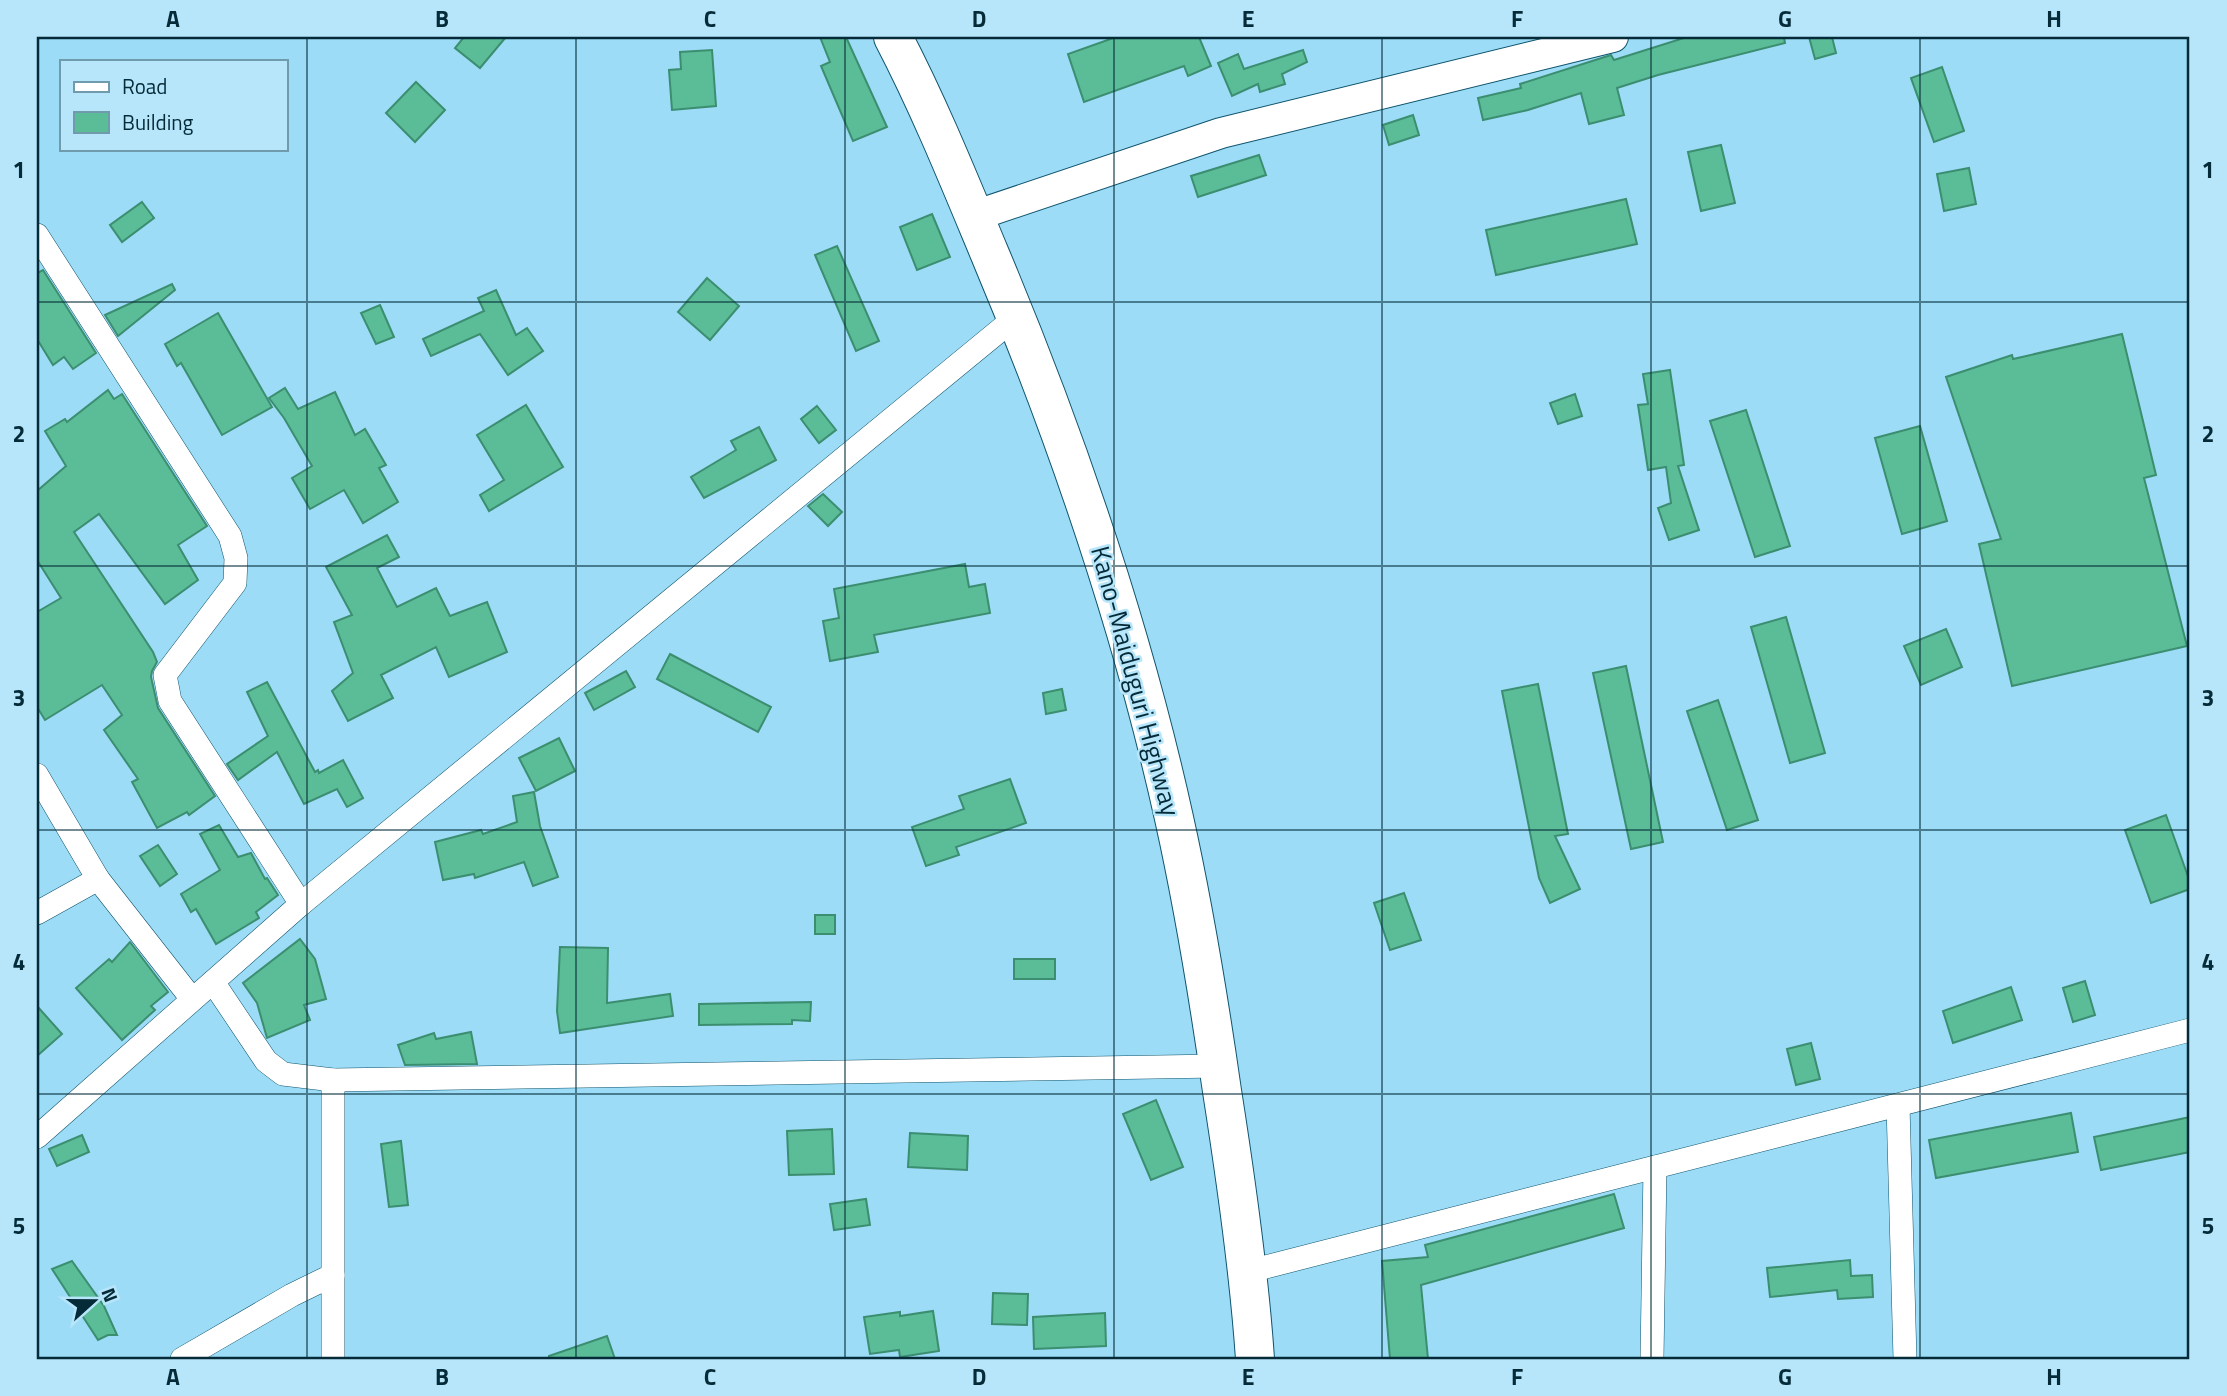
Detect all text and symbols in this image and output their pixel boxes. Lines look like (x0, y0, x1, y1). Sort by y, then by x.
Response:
text: A (166, 1, 180, 36)
text: B (435, 1, 449, 36)
text: C (704, 1, 716, 36)
text: D (972, 1, 986, 36)
text: E (1242, 1, 1254, 36)
text: F (1511, 1, 1523, 36)
text: G (1778, 1, 1792, 36)
text: H (2046, 1, 2062, 36)
legend (60, 60, 287, 150)
text: Road (122, 70, 167, 102)
text: Building (122, 106, 194, 138)
text: 1 (13, 152, 25, 187)
text: 1 (2202, 152, 2214, 187)
text: 2 (13, 416, 25, 451)
text: 2 (2202, 416, 2214, 451)
street label: Kano-Maiduguri Highway (1081, 542, 1191, 820)
text: 3 (13, 680, 25, 715)
text: 3 (2202, 680, 2214, 715)
text: 4 (13, 944, 25, 979)
text: 4 (2202, 944, 2214, 979)
text: 5 (13, 1208, 25, 1243)
text: 5 (2202, 1208, 2214, 1243)
north arrow (60, 1266, 130, 1336)
text: N (94, 1283, 126, 1306)
text: A (166, 1359, 180, 1394)
text: B (435, 1359, 449, 1394)
text: C (704, 1359, 716, 1394)
text: D (972, 1359, 986, 1394)
text: E (1242, 1359, 1254, 1394)
text: F (1511, 1359, 1523, 1394)
text: G (1778, 1359, 1792, 1394)
text: H (2046, 1359, 2062, 1394)

